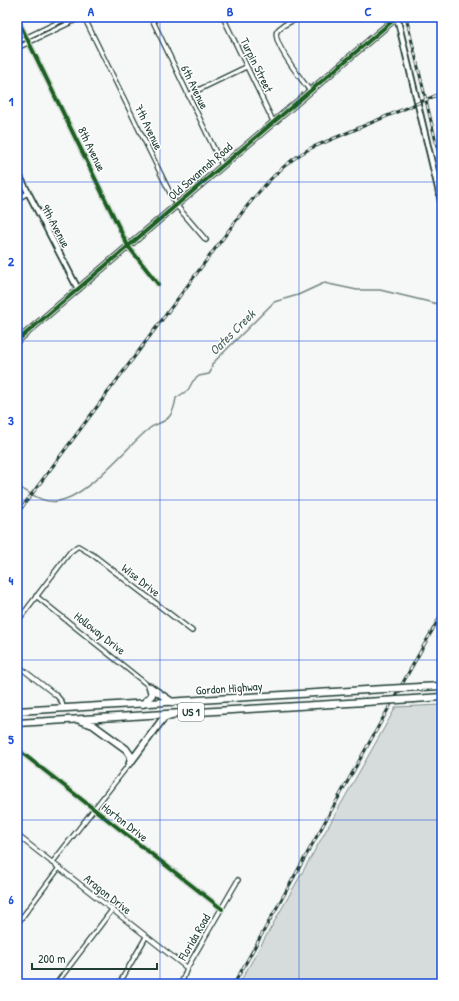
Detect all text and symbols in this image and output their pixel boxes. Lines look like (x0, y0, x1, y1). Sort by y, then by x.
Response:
text: A (88, 2, 95, 20)
text: B (227, 2, 234, 20)
text: C (364, 2, 372, 20)
street label: Turpin Street (236, 35, 278, 96)
street label: 6th Avenue (177, 62, 213, 112)
text: 1 (9, 92, 14, 110)
street label: 7th Avenue (131, 102, 167, 153)
street label: 8th Avenue (74, 124, 110, 174)
street label: Old Savannah Road (164, 138, 236, 204)
street label: 9th Avenue (38, 201, 75, 251)
text: 2 (8, 252, 15, 270)
water label: Oates Creek (205, 304, 260, 359)
text: 3 (8, 411, 14, 429)
street label: Wise Drive (118, 560, 164, 601)
text: 4 (9, 571, 14, 589)
street label: Holloway Drive (71, 607, 129, 659)
street label: Gordon Highway (195, 677, 263, 699)
road number: US 1 (178, 703, 204, 721)
text: 5 (8, 730, 14, 748)
street label: Horton Drive (98, 798, 152, 846)
street label: Aragon Drive (81, 870, 136, 918)
text: 6 (8, 890, 14, 908)
street label: Florida Road (173, 910, 214, 964)
scale bar (32, 945, 157, 971)
text: 200 m (38, 950, 65, 967)

